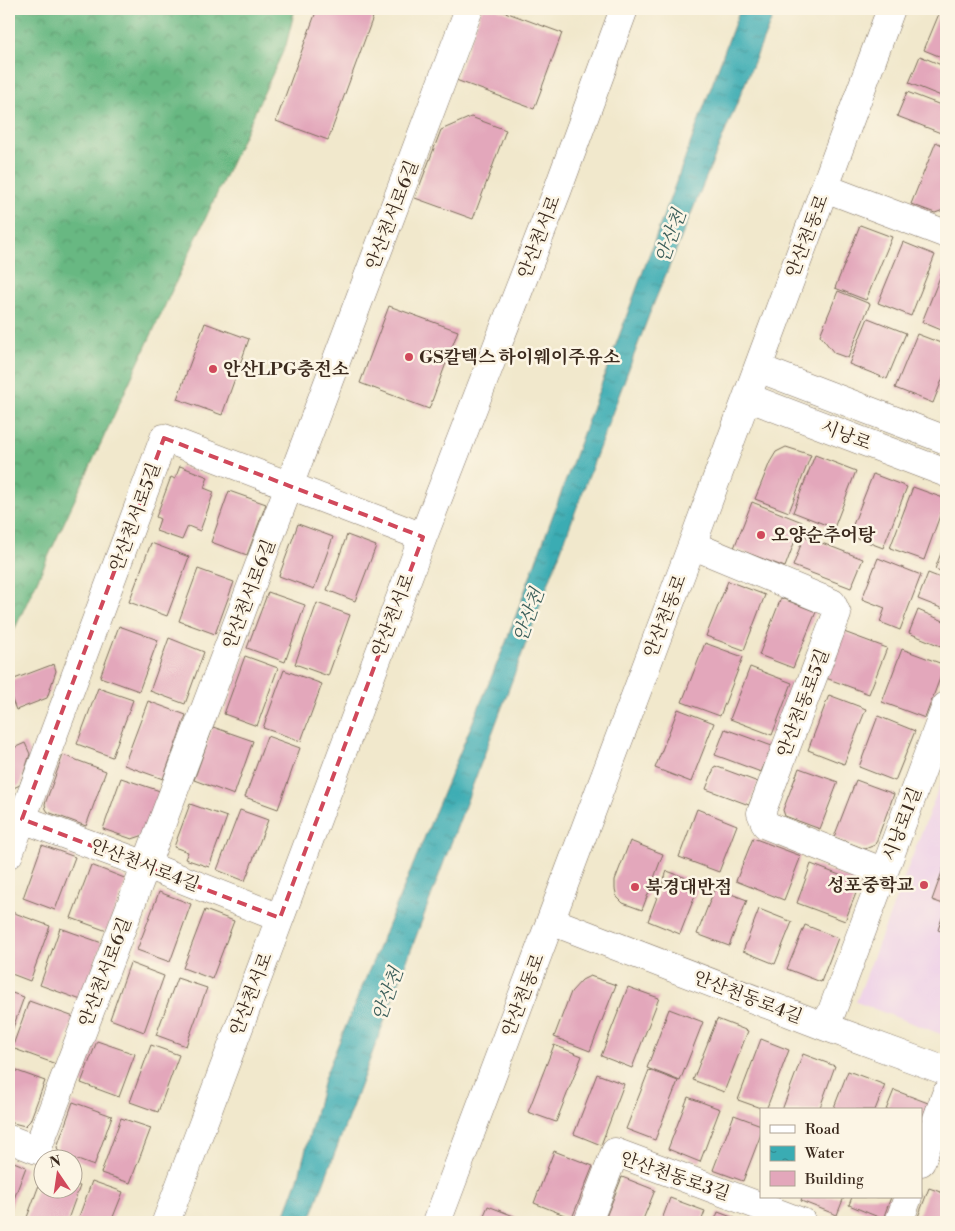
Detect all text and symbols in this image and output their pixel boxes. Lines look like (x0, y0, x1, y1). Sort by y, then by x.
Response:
street label: 안산천서로6길 (361, 157, 424, 273)
street label: 안산천동로 (781, 191, 834, 281)
street label: 안산천서로 (513, 192, 566, 282)
water label: 안산천 (650, 205, 692, 266)
place label: GS칼텍스 하이웨이주유소 (419, 346, 621, 369)
marker: GS칼텍스 하이웨이주유소 (403, 351, 415, 363)
place label: 안산LPG충전소 (223, 358, 350, 381)
marker: 안산LPG충전소 (207, 363, 219, 375)
street label: 시낭로 (817, 415, 874, 456)
street label: 안산천서로5길 (105, 460, 166, 575)
place label: 오양순추어탕 (771, 524, 876, 547)
marker: 오양순추어탕 (755, 529, 767, 541)
street label: 안산천서로6길 (218, 536, 281, 652)
street label: 안산천서로 (367, 570, 420, 660)
street label: 안산천동로 (639, 571, 692, 661)
water label: 안산천 (508, 584, 550, 645)
street label: 안산천동로5길 (772, 646, 835, 761)
street label: 시낭로1길 (878, 784, 927, 864)
street label: 안산천서로4길 (87, 834, 203, 897)
place label: 성포중학교 (827, 874, 915, 897)
place label: 북경대반점 (645, 876, 732, 899)
marker: 성포중학교 (918, 879, 930, 891)
marker: 북경대반점 (629, 881, 641, 893)
street label: 안산천서로6길 (74, 914, 137, 1030)
street label: 안산천서로 (225, 949, 278, 1039)
street label: 안산천동로 (497, 950, 550, 1040)
water label: 안산천 (367, 963, 409, 1024)
street label: 안산천동로4길 (690, 966, 806, 1029)
legend (760, 1108, 922, 1198)
text: Road (805, 1120, 840, 1139)
text: Water (804, 1144, 845, 1163)
street label: 안산천동로3길 (617, 1147, 733, 1206)
north arrow (32, 1148, 82, 1198)
text: N (48, 1152, 63, 1172)
text: Building (804, 1170, 864, 1189)

